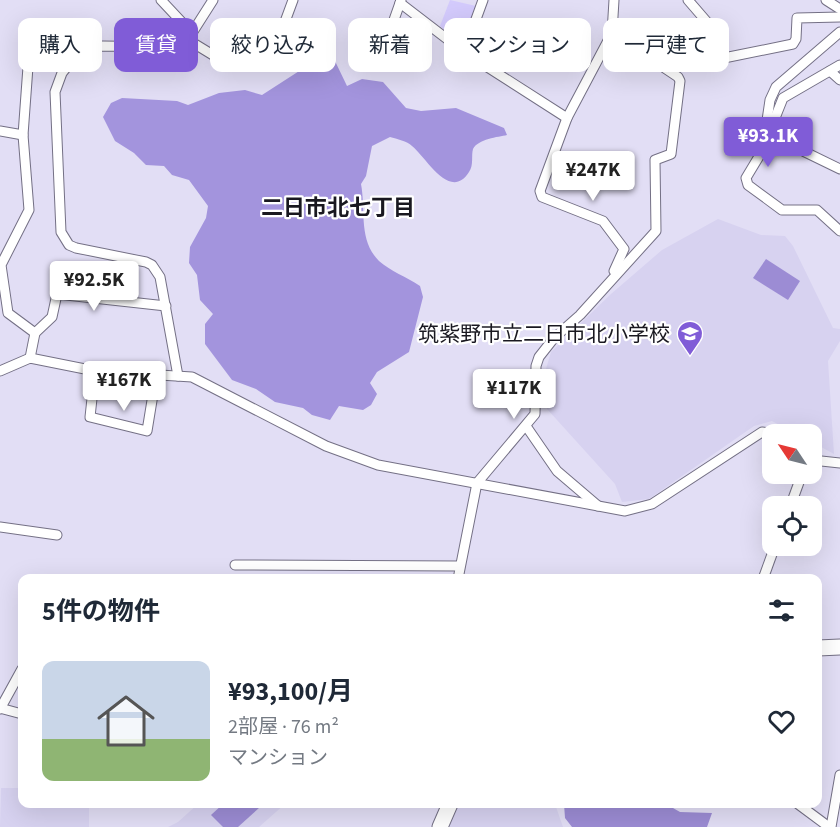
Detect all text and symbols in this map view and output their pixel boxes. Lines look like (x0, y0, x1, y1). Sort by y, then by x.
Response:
chip: 購入 (18, 18, 102, 72)
chip: 賃貸 (114, 18, 198, 72)
chip: 絞り込み (210, 18, 336, 72)
chip: 新着 (348, 18, 432, 72)
chip: マンション (444, 18, 591, 72)
chip: 一戸建て (603, 18, 729, 72)
pin: ¥93.1K (719, 117, 817, 168)
text: ¥93.1K (738, 122, 798, 150)
pin: ¥247K (551, 151, 635, 202)
text: ¥247K (566, 156, 620, 184)
district label: 二日市北七丁目 (261, 192, 415, 224)
pin: ¥92.5K (45, 261, 143, 312)
text: ¥92.5K (64, 266, 124, 294)
place label: 筑紫野市立二日市北小学校 (418, 319, 670, 349)
school or university icon: 筑紫野市立二日市北小学校 (675, 319, 705, 357)
pin: ¥167K (82, 361, 166, 412)
text: ¥167K (97, 366, 151, 394)
pin: ¥117K (472, 369, 556, 420)
text: ¥117K (487, 374, 541, 402)
north arrow (762, 424, 822, 484)
map controls (762, 424, 822, 556)
button: locate (762, 496, 822, 556)
text: 5件の物件 (42, 593, 160, 630)
icon: filters (765, 594, 798, 627)
text: ¥93,100/月 (228, 673, 353, 710)
icon: home (90, 685, 162, 757)
icon: heart (765, 705, 798, 738)
text: 2部屋 · 76 m² (228, 713, 339, 741)
text: マンション (228, 744, 328, 772)

